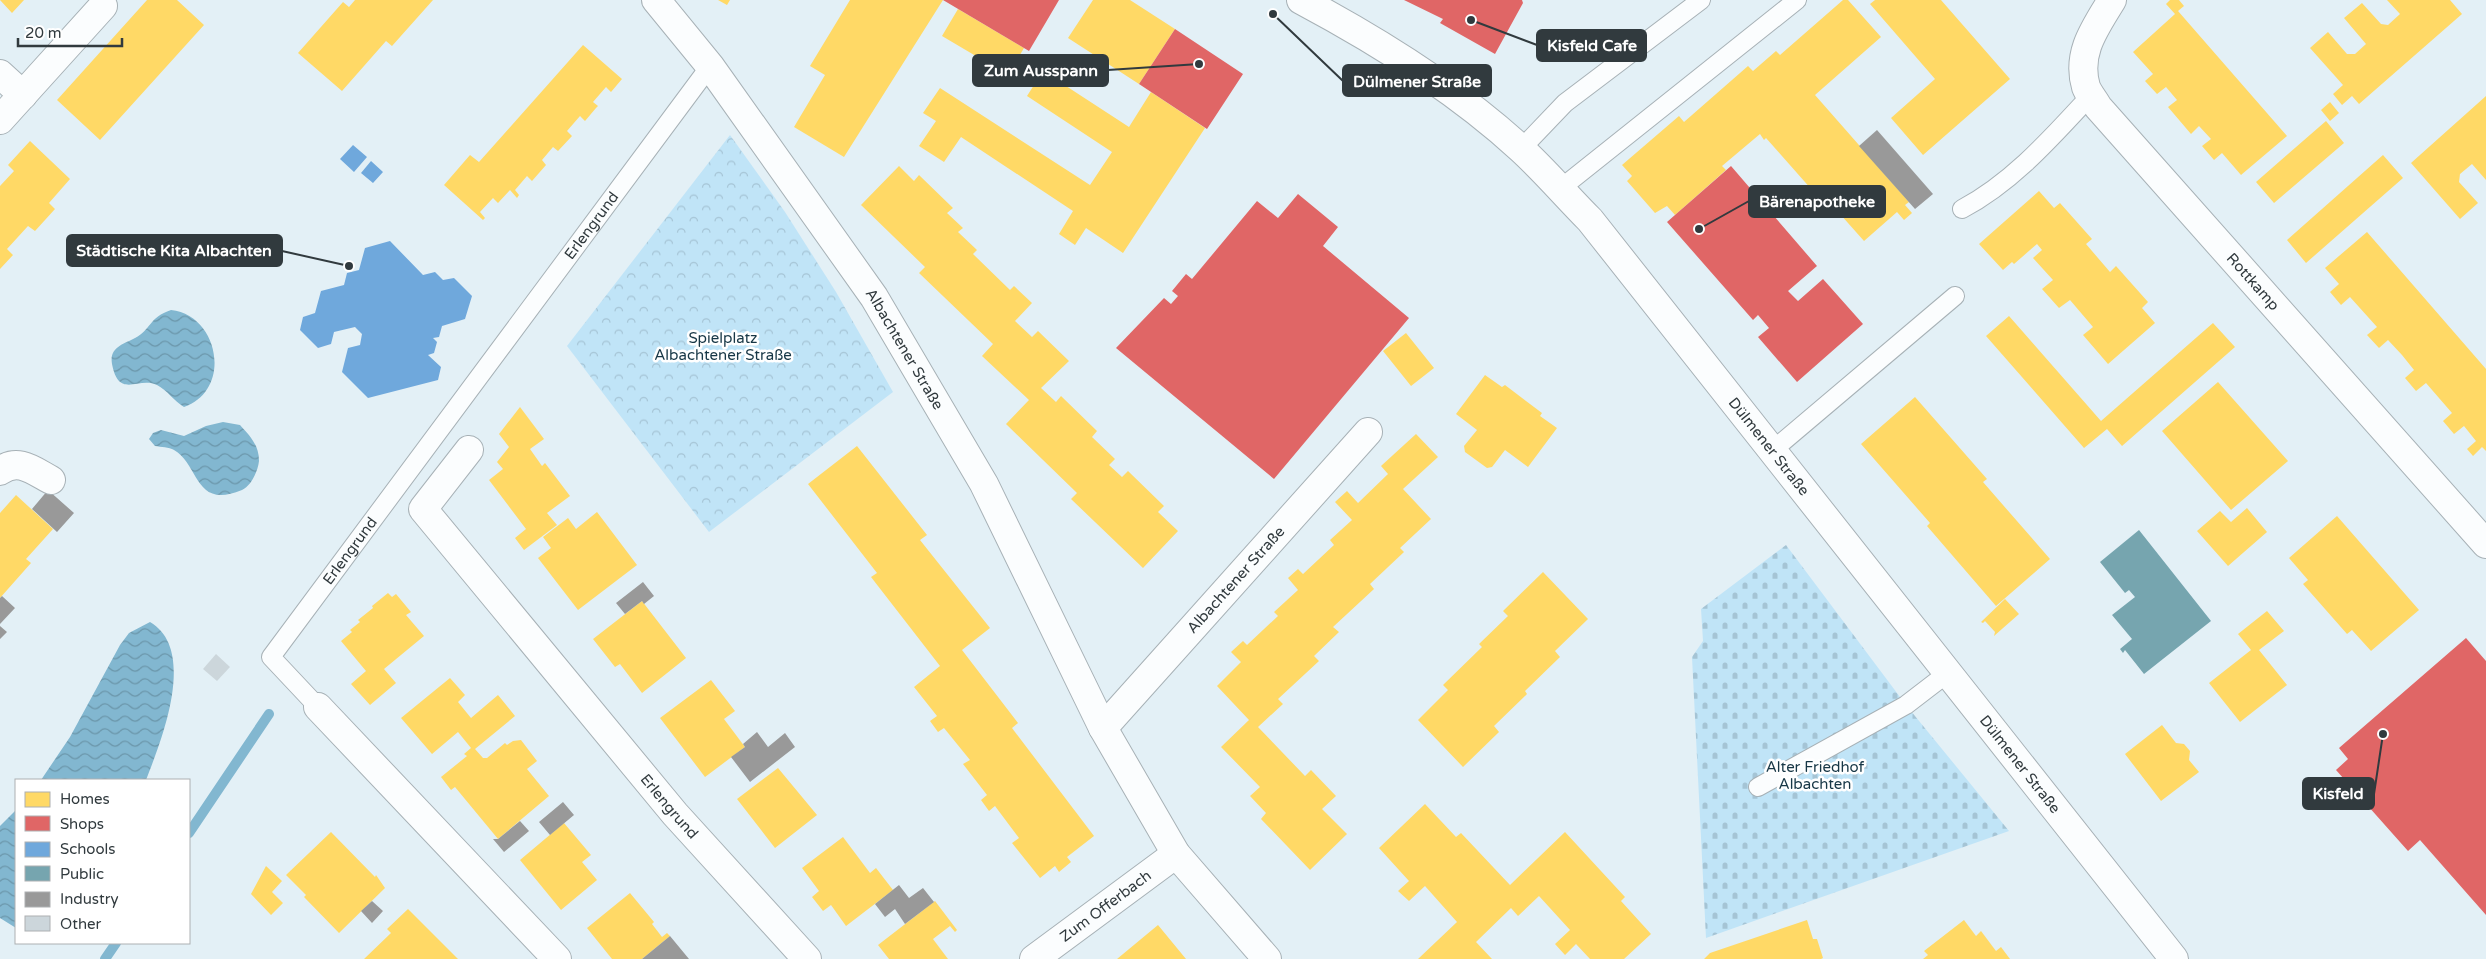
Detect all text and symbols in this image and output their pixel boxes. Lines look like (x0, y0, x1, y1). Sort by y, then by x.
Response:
scale bar (18, 15, 121, 47)
text: 20 m (25, 24, 62, 42)
callout: Kisfeld Cafe (1537, 30, 1646, 61)
text: Kisfeld Cafe (1547, 36, 1637, 56)
callout: Zum Ausspann (973, 55, 1108, 86)
text: Zum Ausspann (984, 61, 1098, 81)
callout: Dülmener Straße (1343, 65, 1491, 96)
text: Dülmener Straße (1353, 72, 1481, 92)
callout: Bärenapotheke (1749, 186, 1885, 217)
street label: Erlengrund (560, 188, 622, 263)
text: Bärenapotheke (1759, 192, 1875, 212)
callout: Städtische Kita Albachten (67, 235, 282, 266)
text: Städtische Kita Albachten (76, 241, 272, 261)
street label: Rottkamp (2223, 249, 2283, 314)
street label: Albachtener Straße (862, 285, 947, 413)
park label: Spielplatz Albachtener Straße (654, 329, 792, 364)
street label: Dülmener Straße (1725, 394, 1813, 499)
street label: Erlengrund (319, 513, 381, 588)
street label: Albachtener Straße (1183, 522, 1288, 637)
street label: Dülmener Straße (1976, 711, 2064, 817)
park label: Alter Friedhof Albachten (1766, 758, 1865, 793)
street label: Erlengrund (637, 770, 702, 842)
callout: Kisfeld (2303, 778, 2374, 809)
legend (15, 779, 190, 944)
text: Kisfeld (2312, 784, 2364, 804)
text: Homes (60, 790, 110, 808)
text: Shops (60, 815, 104, 833)
text: Schools (60, 840, 116, 858)
text: Public (60, 865, 104, 883)
street label: Zum Offerbach (1056, 866, 1155, 946)
text: Industry (60, 890, 119, 908)
text: Other (60, 915, 102, 933)

